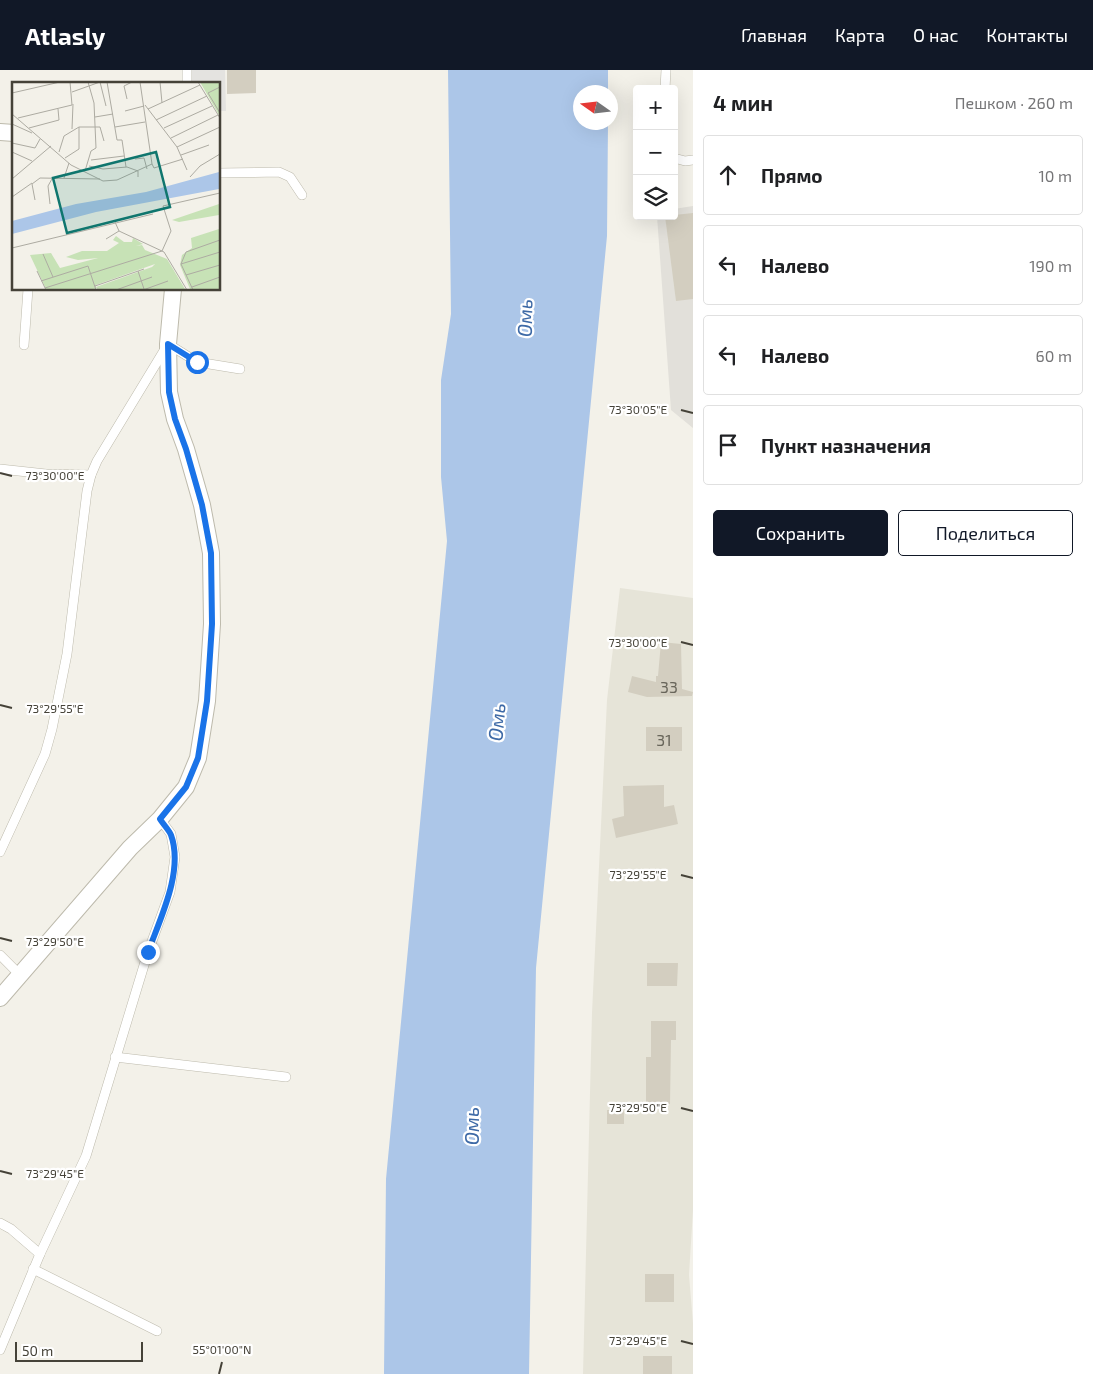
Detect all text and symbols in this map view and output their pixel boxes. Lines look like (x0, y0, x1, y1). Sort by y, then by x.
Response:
text: Atlasly (25, 21, 105, 50)
text: Главная (741, 24, 807, 46)
text: Карта (835, 24, 885, 46)
text: О нас (913, 24, 958, 46)
text: Контакты (986, 24, 1068, 46)
inset map (12, 82, 220, 290)
north arrow (573, 85, 618, 130)
map controls (633, 85, 678, 220)
button: + (633, 85, 678, 130)
text: 4 мин (713, 90, 773, 115)
text: Пешком · 260 m (955, 93, 1073, 112)
button: − (633, 130, 678, 175)
icon: ahead (714, 161, 742, 189)
text: Прямо (761, 164, 823, 187)
text: 10 m (1038, 166, 1072, 185)
button: layers (633, 175, 678, 220)
icon: left (714, 251, 742, 279)
text: Налево (761, 254, 829, 277)
text: 190 m (1029, 256, 1072, 275)
water label: Омь (512, 299, 536, 337)
icon: left (714, 341, 742, 369)
text: Налево (761, 344, 829, 367)
text: 60 m (1036, 346, 1072, 365)
route start (186, 351, 209, 374)
text: 73°30'05"E (609, 402, 667, 416)
icon: arrive (714, 431, 742, 459)
text: Пункт назначения (761, 434, 931, 457)
text: 73°30'00"E (25, 468, 85, 482)
button: Сохранить (713, 510, 888, 556)
button: Поделиться (898, 510, 1073, 556)
text: 73°30'00"E (608, 635, 668, 649)
house number: 33 (660, 677, 678, 696)
text: 73°29'55"E (26, 701, 84, 715)
water label: Омь (482, 702, 510, 742)
house number: 31 (656, 730, 672, 749)
text: 73°29'55"E (609, 867, 667, 881)
text: 73°29'50"E (26, 934, 84, 948)
route end (137, 941, 160, 964)
text: 73°29'50"E (609, 1100, 667, 1114)
water label: Омь (459, 1107, 483, 1145)
text: 73°29'45"E (26, 1166, 84, 1180)
text: 73°29'45"E (609, 1333, 667, 1347)
scale bar (15, 1339, 142, 1362)
text: 50 m (22, 1342, 53, 1359)
text: 55°01'00"N (193, 1342, 251, 1356)

